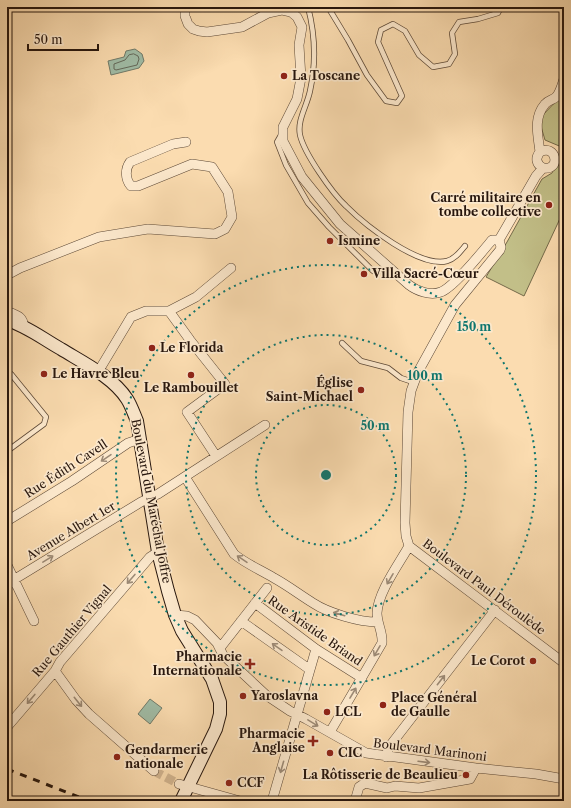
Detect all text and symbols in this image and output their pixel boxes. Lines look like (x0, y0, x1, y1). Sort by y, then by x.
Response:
scale bar (28, 26, 98, 52)
text: 50 m (34, 32, 63, 47)
place label: La Toscane (292, 68, 360, 83)
marker: La Toscane (279, 71, 289, 81)
place label: Carré militaire en tombe collective (431, 190, 542, 219)
marker: Carré militaire en tombe collective (544, 200, 554, 210)
place label: Ismine (338, 233, 380, 248)
marker: Ismine (325, 236, 335, 246)
place label: Villa Sacré-Cœur (371, 266, 479, 281)
marker: Villa Sacré-Cœur (359, 269, 369, 279)
text: 150 m (457, 319, 491, 334)
place label: Le Florida (160, 340, 225, 355)
marker: Le Florida (147, 343, 157, 353)
place label: Le Havre Bleu (52, 366, 140, 381)
text: 100 m (407, 368, 443, 383)
marker: Le Havre Bleu (39, 369, 49, 379)
marker: Le Rambouillet (186, 370, 196, 380)
place label: Église Saint-Michael (266, 374, 353, 404)
place label: Le Rambouillet (144, 380, 239, 395)
marker: Église Saint-Michael (356, 385, 366, 395)
street label: Boulevard du Maréchal Joffre (128, 417, 175, 585)
text: 50 m (360, 418, 390, 433)
street label: Rue Édith Cavell (21, 435, 110, 501)
one-way arrow (101, 454, 112, 462)
centre of rings (319, 468, 333, 482)
street label: Avenue Albert 1er (23, 498, 118, 564)
street label: Boulevard Paul Déroulède (420, 536, 549, 638)
one-way arrow (42, 554, 54, 562)
one-way arrow (237, 555, 248, 563)
one-way arrow (385, 573, 393, 585)
one-way arrow (127, 574, 136, 584)
street label: Rue Gauthier Vignal (29, 581, 115, 680)
street label: Rue Aristide Briand (265, 592, 366, 669)
one-way arrow (333, 610, 346, 617)
one-way arrow (272, 643, 283, 651)
one-way arrow (373, 645, 381, 657)
place label: Pharmacie Internationale (152, 649, 242, 678)
place label: Le Corot (471, 653, 525, 668)
marker: Le Corot (528, 656, 538, 666)
marker: Pharmacie Internationale (245, 659, 255, 669)
one-way arrow (436, 675, 445, 686)
place label: Yaroslavna (250, 688, 319, 703)
one-way arrow (349, 688, 357, 699)
place label: Place Général de Gaulle (391, 690, 477, 719)
marker: Yaroslavna (238, 691, 248, 701)
one-way arrow (26, 693, 35, 704)
one-way arrow (74, 697, 83, 708)
marker: Place Général de Gaulle (378, 700, 388, 710)
place label: LCL (335, 704, 362, 719)
marker: LCL (322, 707, 332, 717)
one-way arrow (307, 719, 319, 727)
place label: Pharmacie Anglaise (239, 726, 305, 755)
street label: Boulevard Marinoni (372, 735, 488, 764)
marker: Pharmacie Anglaise (308, 736, 318, 746)
place label: Gendarmerie nationale (125, 742, 208, 771)
place label: CIC (338, 745, 362, 760)
marker: CIC (325, 748, 335, 758)
marker: Gendarmerie nationale (112, 752, 122, 762)
one-way arrow (417, 758, 430, 765)
one-way arrow (278, 760, 285, 773)
place label: La Rôtisserie de Beaulieu (303, 767, 458, 782)
marker: La Rôtisserie de Beaulieu (461, 770, 471, 780)
place label: CCF (237, 775, 264, 790)
marker: CCF (224, 778, 234, 788)

